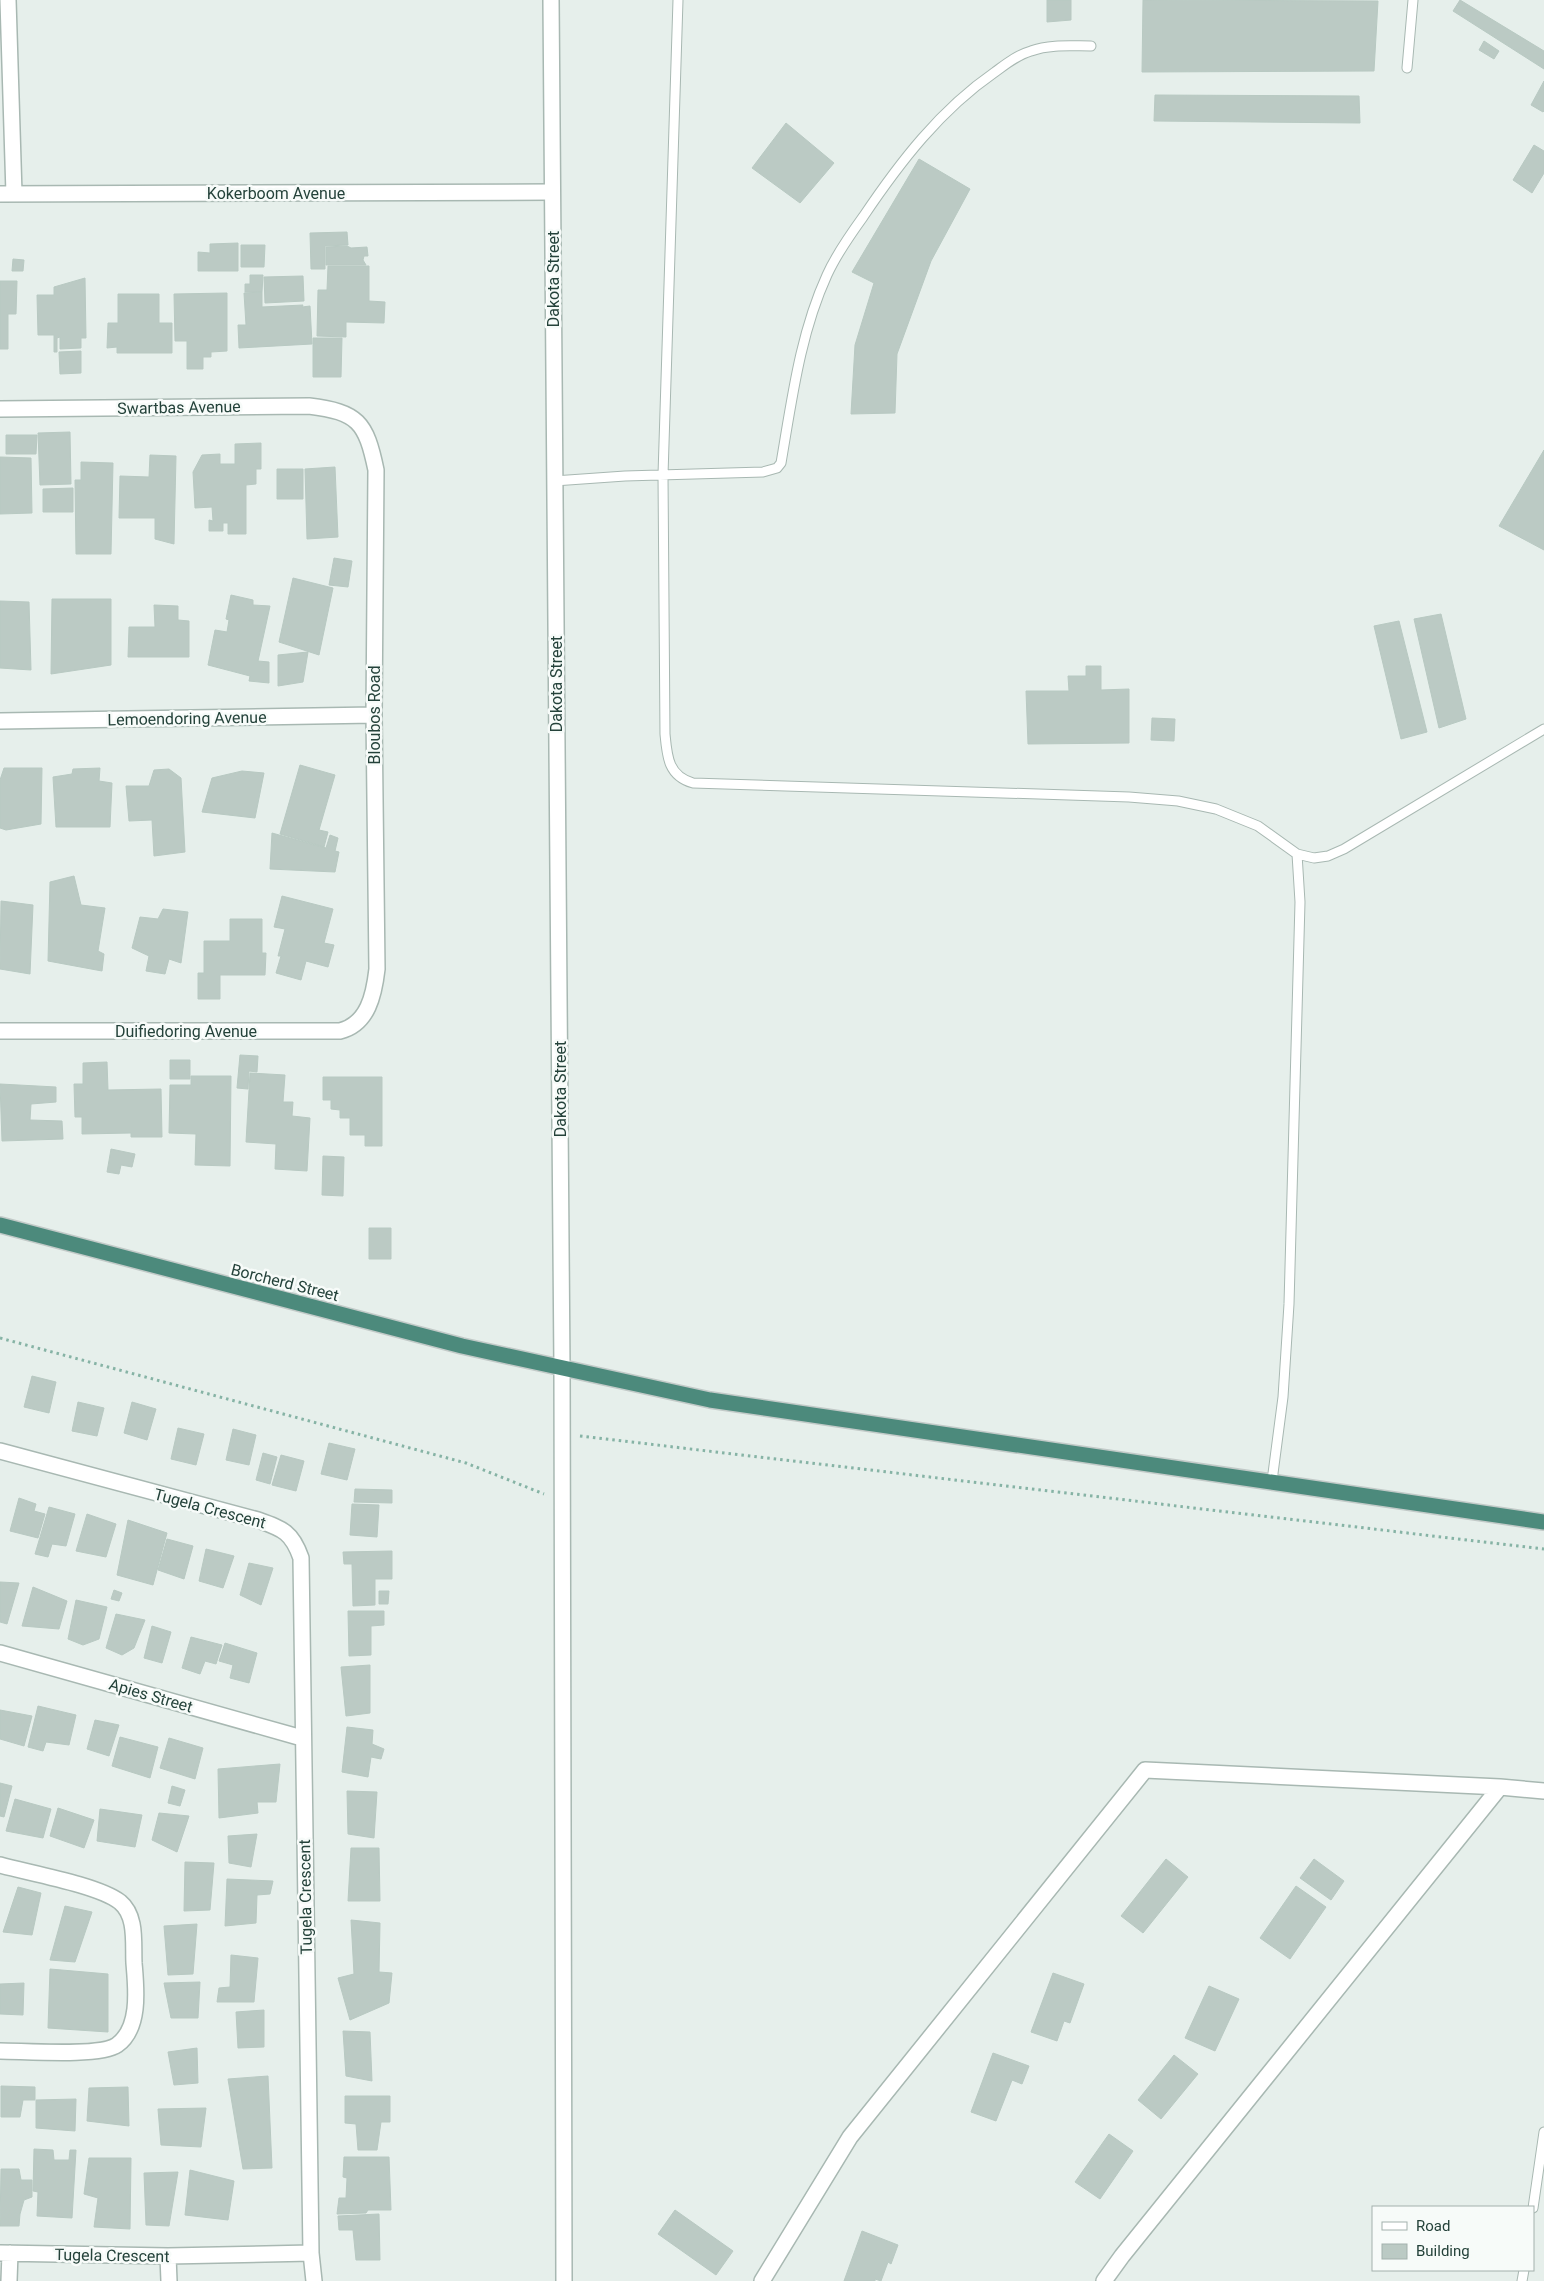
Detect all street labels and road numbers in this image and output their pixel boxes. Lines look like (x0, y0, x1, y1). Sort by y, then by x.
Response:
street label: Kokerboom Avenue (207, 184, 345, 203)
street label: Dakota Street (544, 231, 563, 327)
street label: Swartbas Avenue (117, 397, 241, 418)
street label: Dakota Street (547, 636, 566, 732)
street label: Bloubos Road (365, 666, 384, 764)
street label: Lemoendoring Avenue (107, 708, 267, 729)
street label: Duifiedoring Avenue (115, 1022, 257, 1041)
street label: Dakota Street (551, 1041, 570, 1137)
street label: Borcherd Street (229, 1260, 341, 1305)
street label: Tugela Crescent (152, 1484, 268, 1533)
street label: Apies Street (107, 1674, 195, 1716)
street label: Tugela Crescent (295, 1839, 316, 1955)
street label: Tugela Crescent (54, 2245, 170, 2266)

